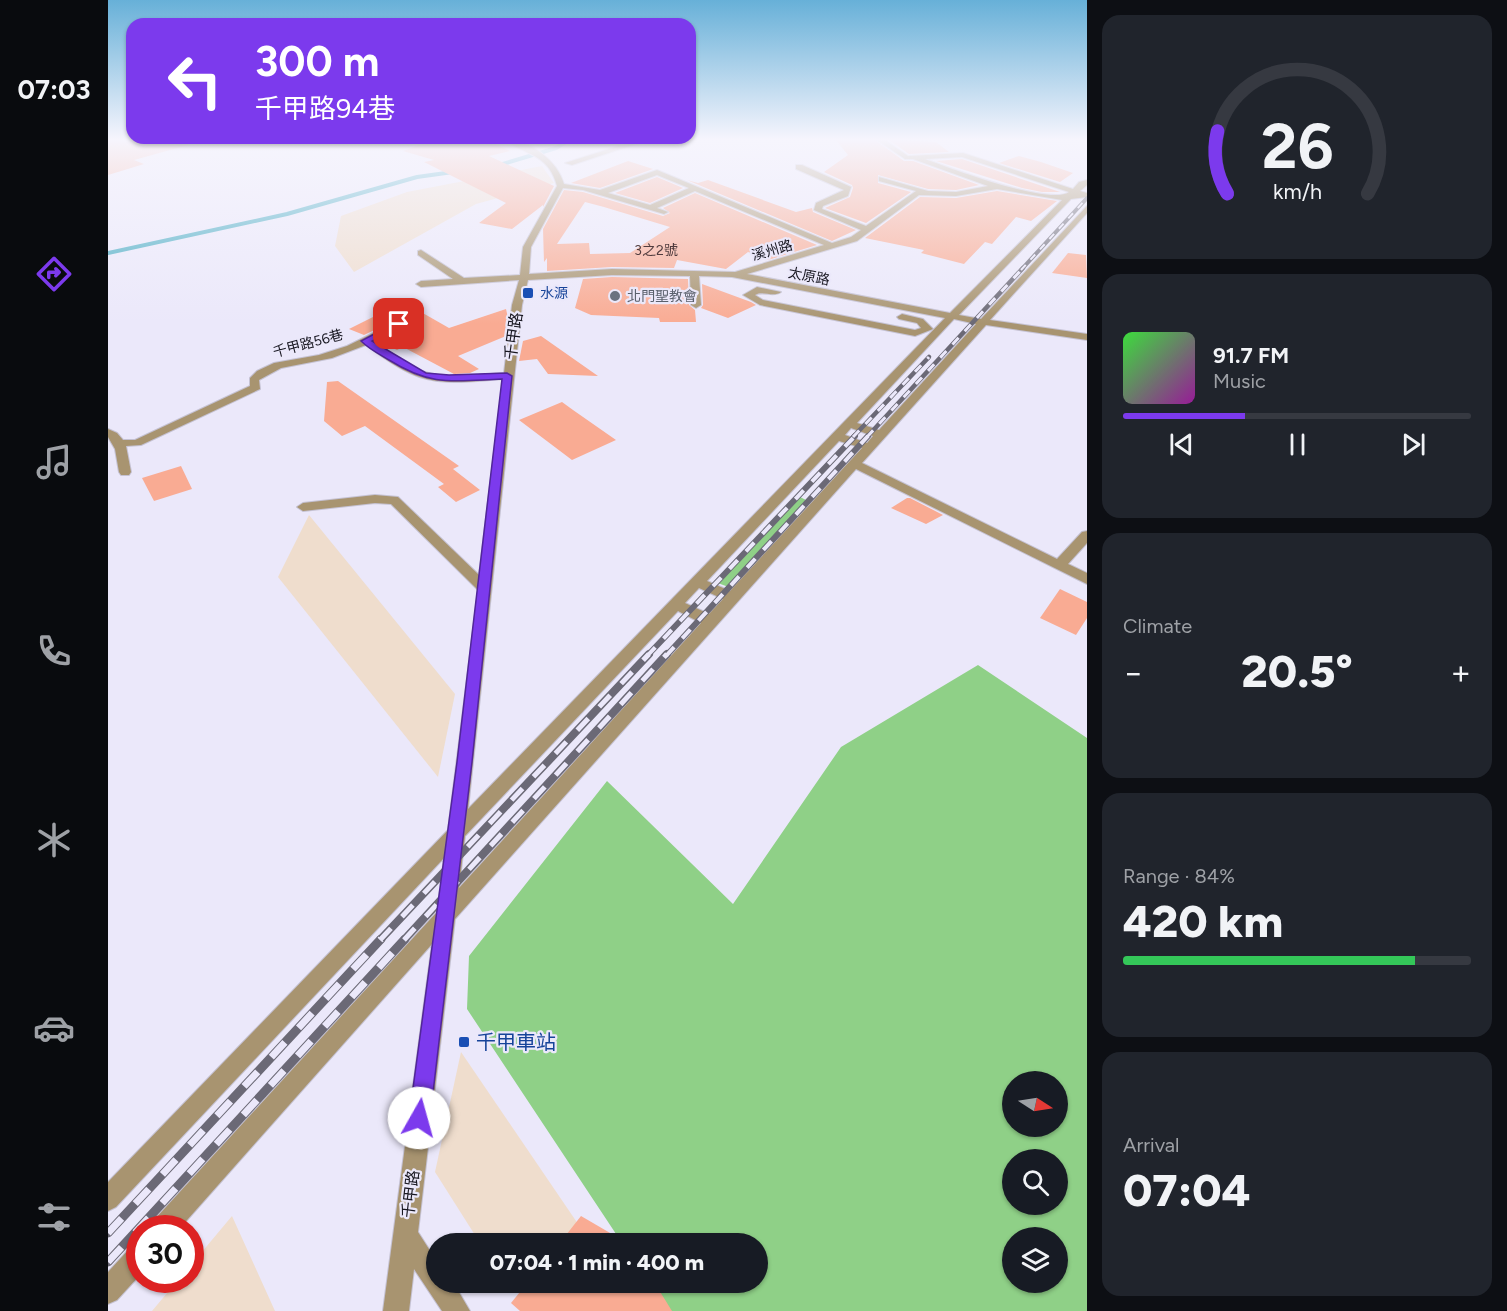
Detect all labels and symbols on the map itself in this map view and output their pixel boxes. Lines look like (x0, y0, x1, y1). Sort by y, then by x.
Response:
street label: 溪州路 (750, 237, 795, 264)
house number: 3之2號 (634, 242, 678, 259)
street label: 太原路 (787, 264, 831, 289)
place label: 水源 (540, 285, 568, 302)
marker: 水源 (521, 286, 535, 300)
place label: 北門聖教會 (627, 288, 697, 305)
marker: 北門聖教會 (608, 289, 622, 303)
pin (373, 298, 424, 349)
street label: 千甲路 (501, 311, 526, 361)
street label: 千甲路56巷 (271, 326, 345, 361)
place label: 千甲車站 (476, 1030, 556, 1054)
marker: 千甲車站 (457, 1035, 471, 1049)
north arrow (1002, 1071, 1068, 1137)
position arrow (387, 1086, 451, 1150)
street label: 千甲路 (398, 1169, 423, 1219)
speed limit sign: 30 (126, 1215, 204, 1293)

